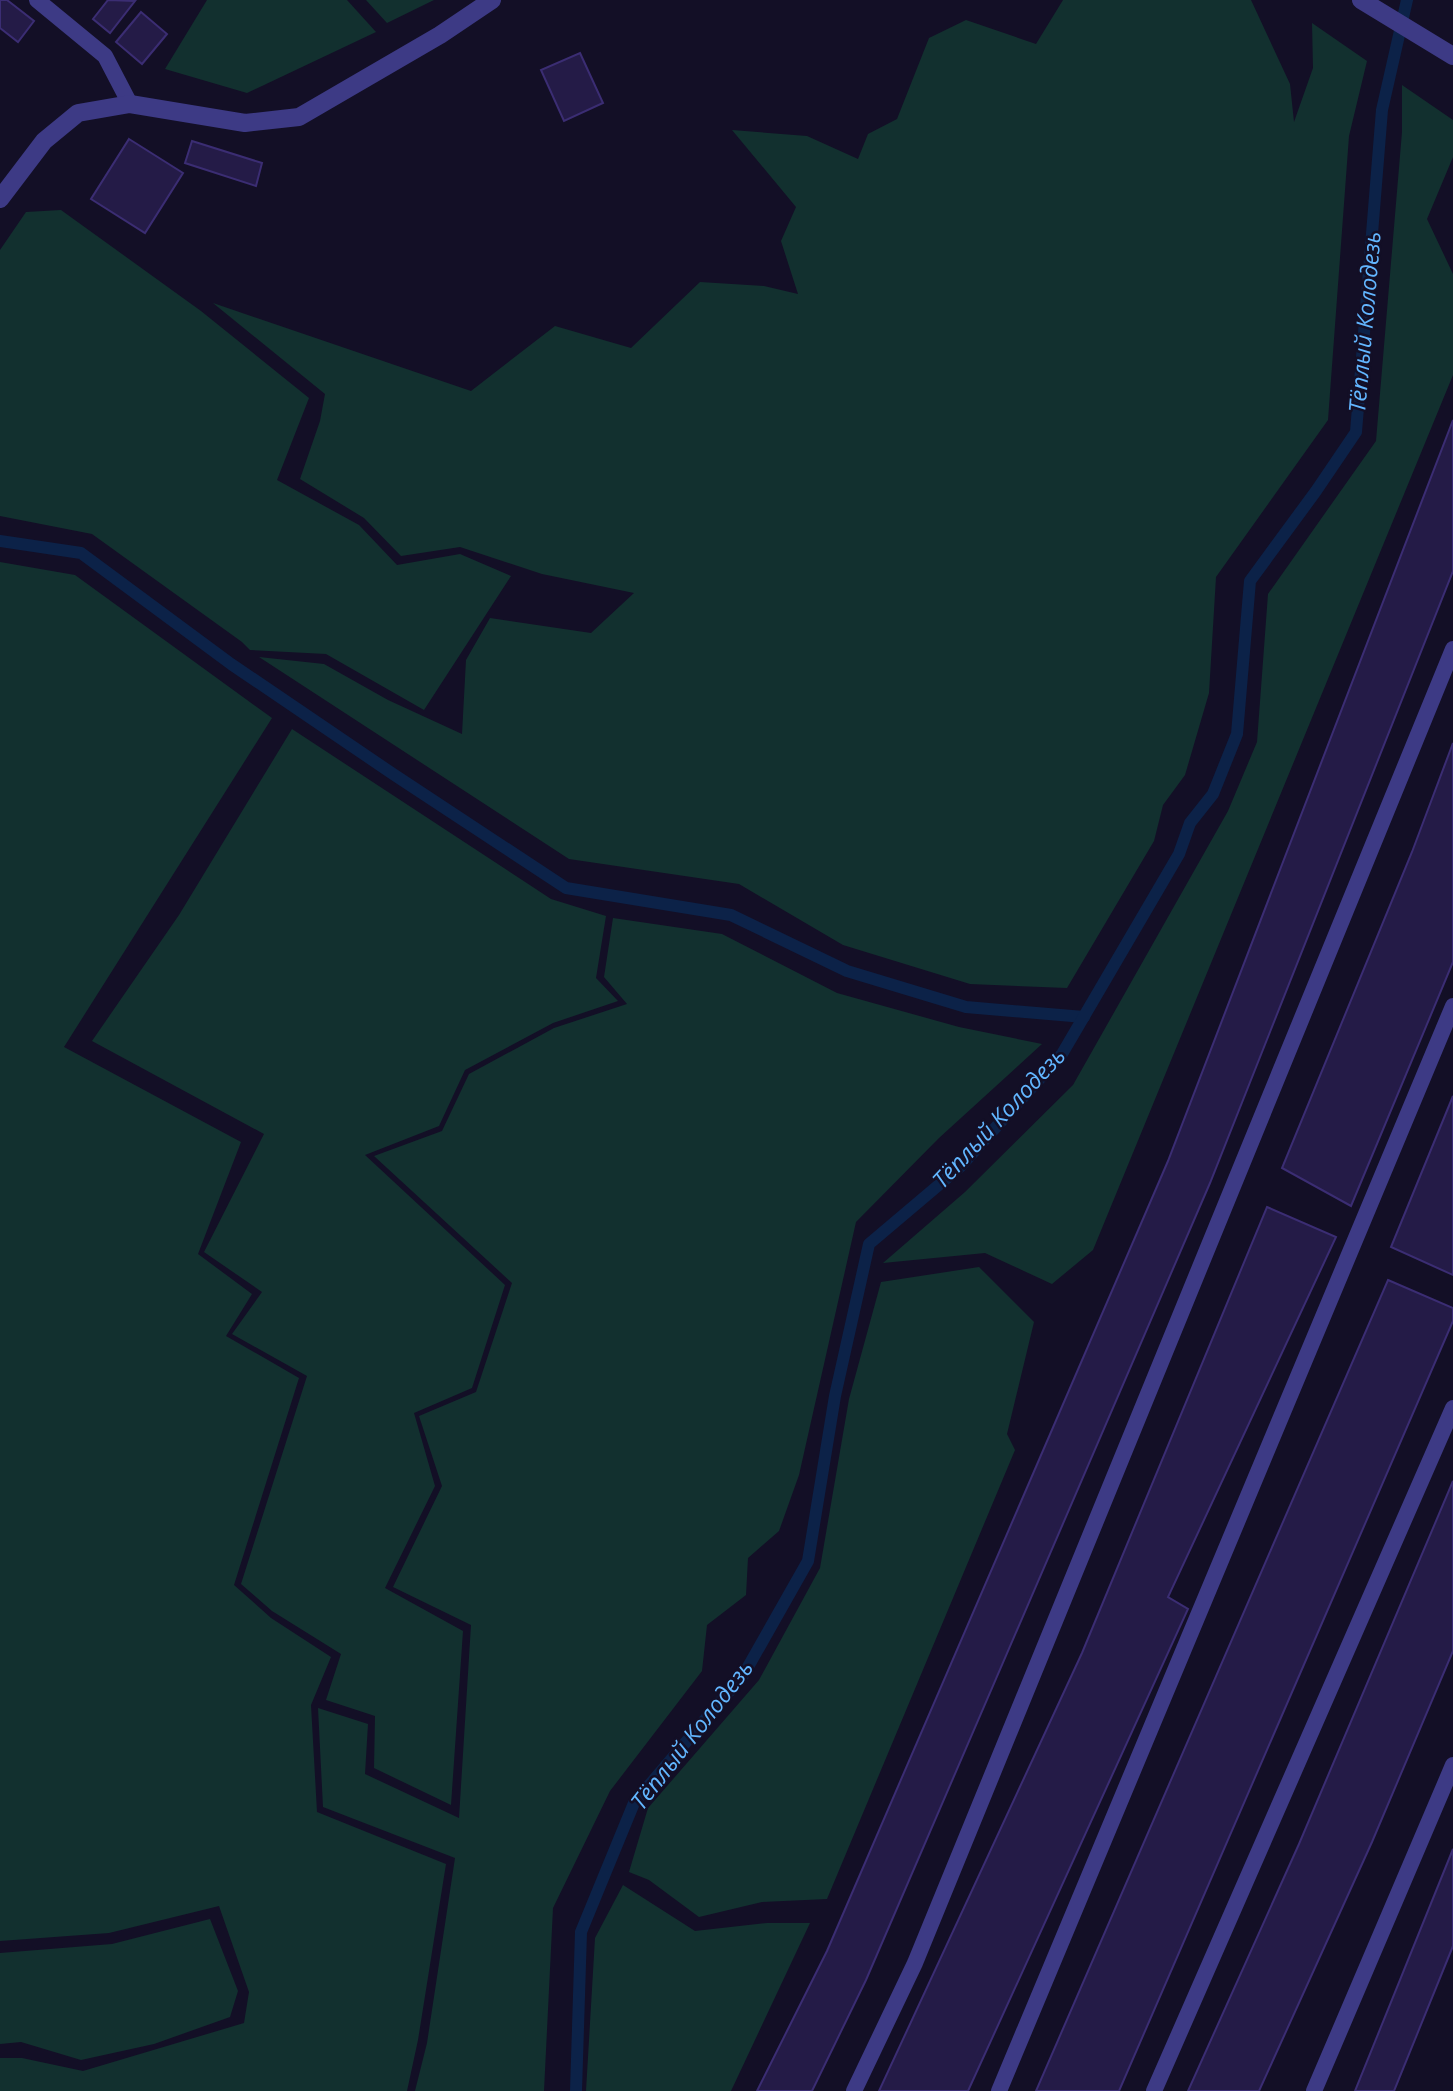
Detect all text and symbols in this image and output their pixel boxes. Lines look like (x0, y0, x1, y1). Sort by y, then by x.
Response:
water label: Тёплый Колодезь (1340, 230, 1388, 414)
water label: Тёплый Колодезь (924, 1040, 1072, 1195)
water label: Тёплый Колодезь (623, 1653, 760, 1816)

